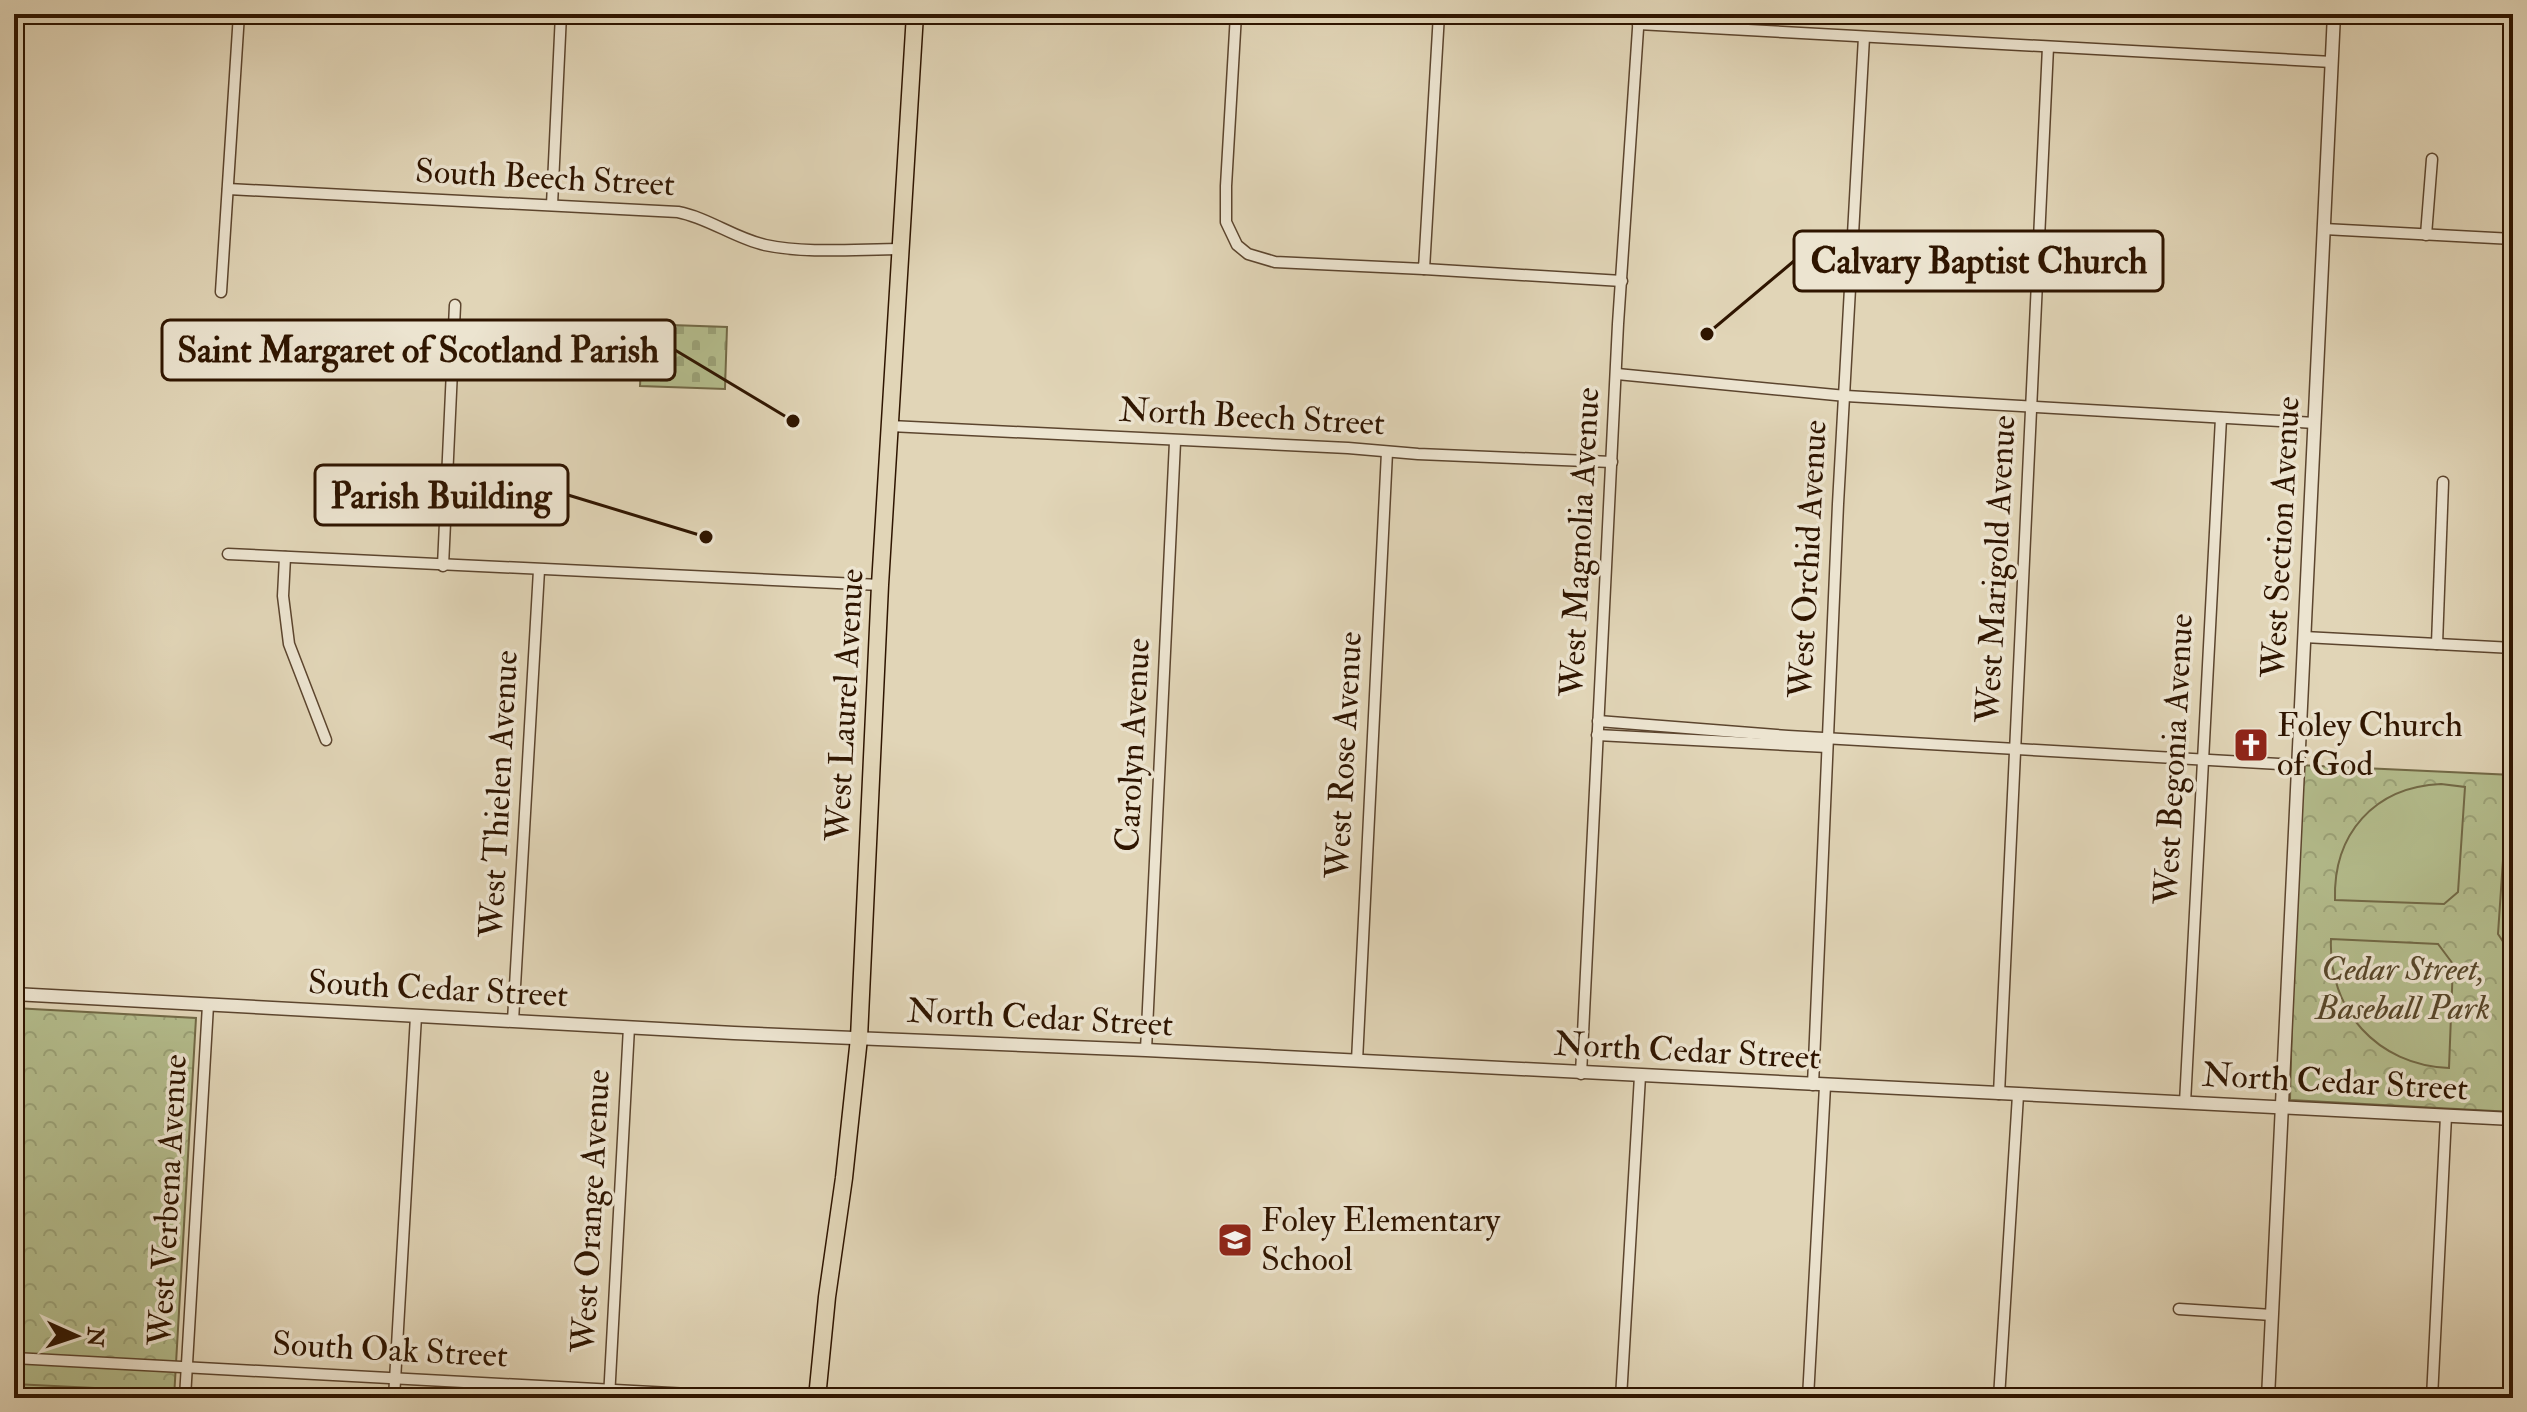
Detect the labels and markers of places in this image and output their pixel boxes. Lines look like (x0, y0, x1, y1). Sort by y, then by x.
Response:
callout: Calvary Baptist Church (1794, 231, 2163, 291)
callout: Saint Margaret of Scotland Parish (162, 320, 675, 380)
callout: Parish Building (315, 465, 568, 525)
place label: Foley Church of God (2277, 704, 2463, 786)
church icon: Foley Church of God (2232, 726, 2270, 764)
place label: Foley Elementary School (1261, 1199, 1501, 1281)
school or university icon: Foley Elementary School (1216, 1221, 1254, 1259)

